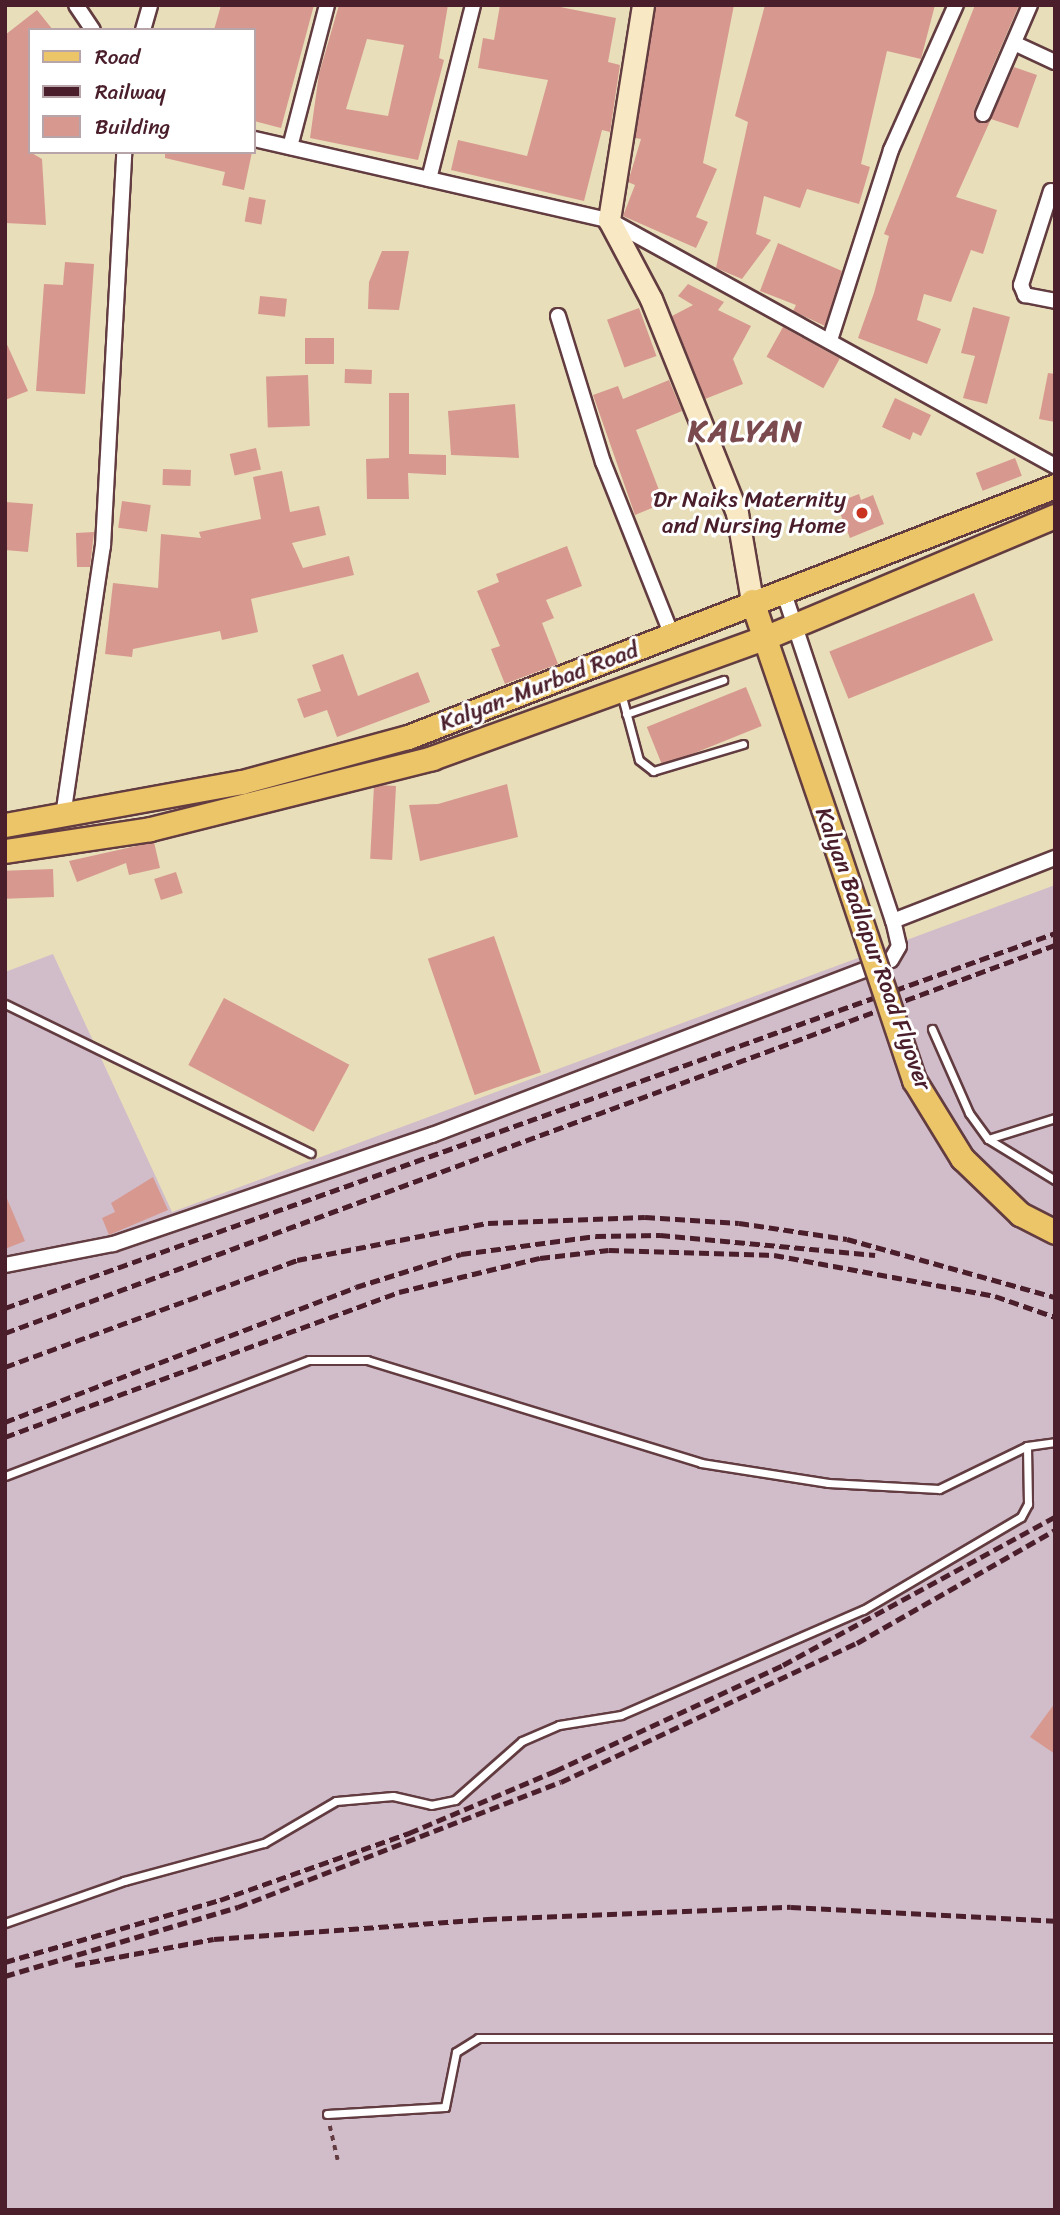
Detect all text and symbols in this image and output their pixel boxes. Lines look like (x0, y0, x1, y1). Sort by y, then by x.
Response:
legend (28, 28, 256, 154)
text: Road (95, 38, 140, 76)
text: Railway (95, 73, 166, 111)
text: Building (95, 108, 170, 146)
district label: KALYAN (689, 413, 803, 449)
place label: Dr Naiks Maternity and Nursing Home (652, 486, 846, 540)
marker: Dr Naiks Maternity and Nursing Home (852, 503, 872, 523)
street label: Kalyan-Murbad Road (436, 636, 642, 738)
street label: Kalyan Badlapur Road Flyover (809, 803, 937, 1095)

